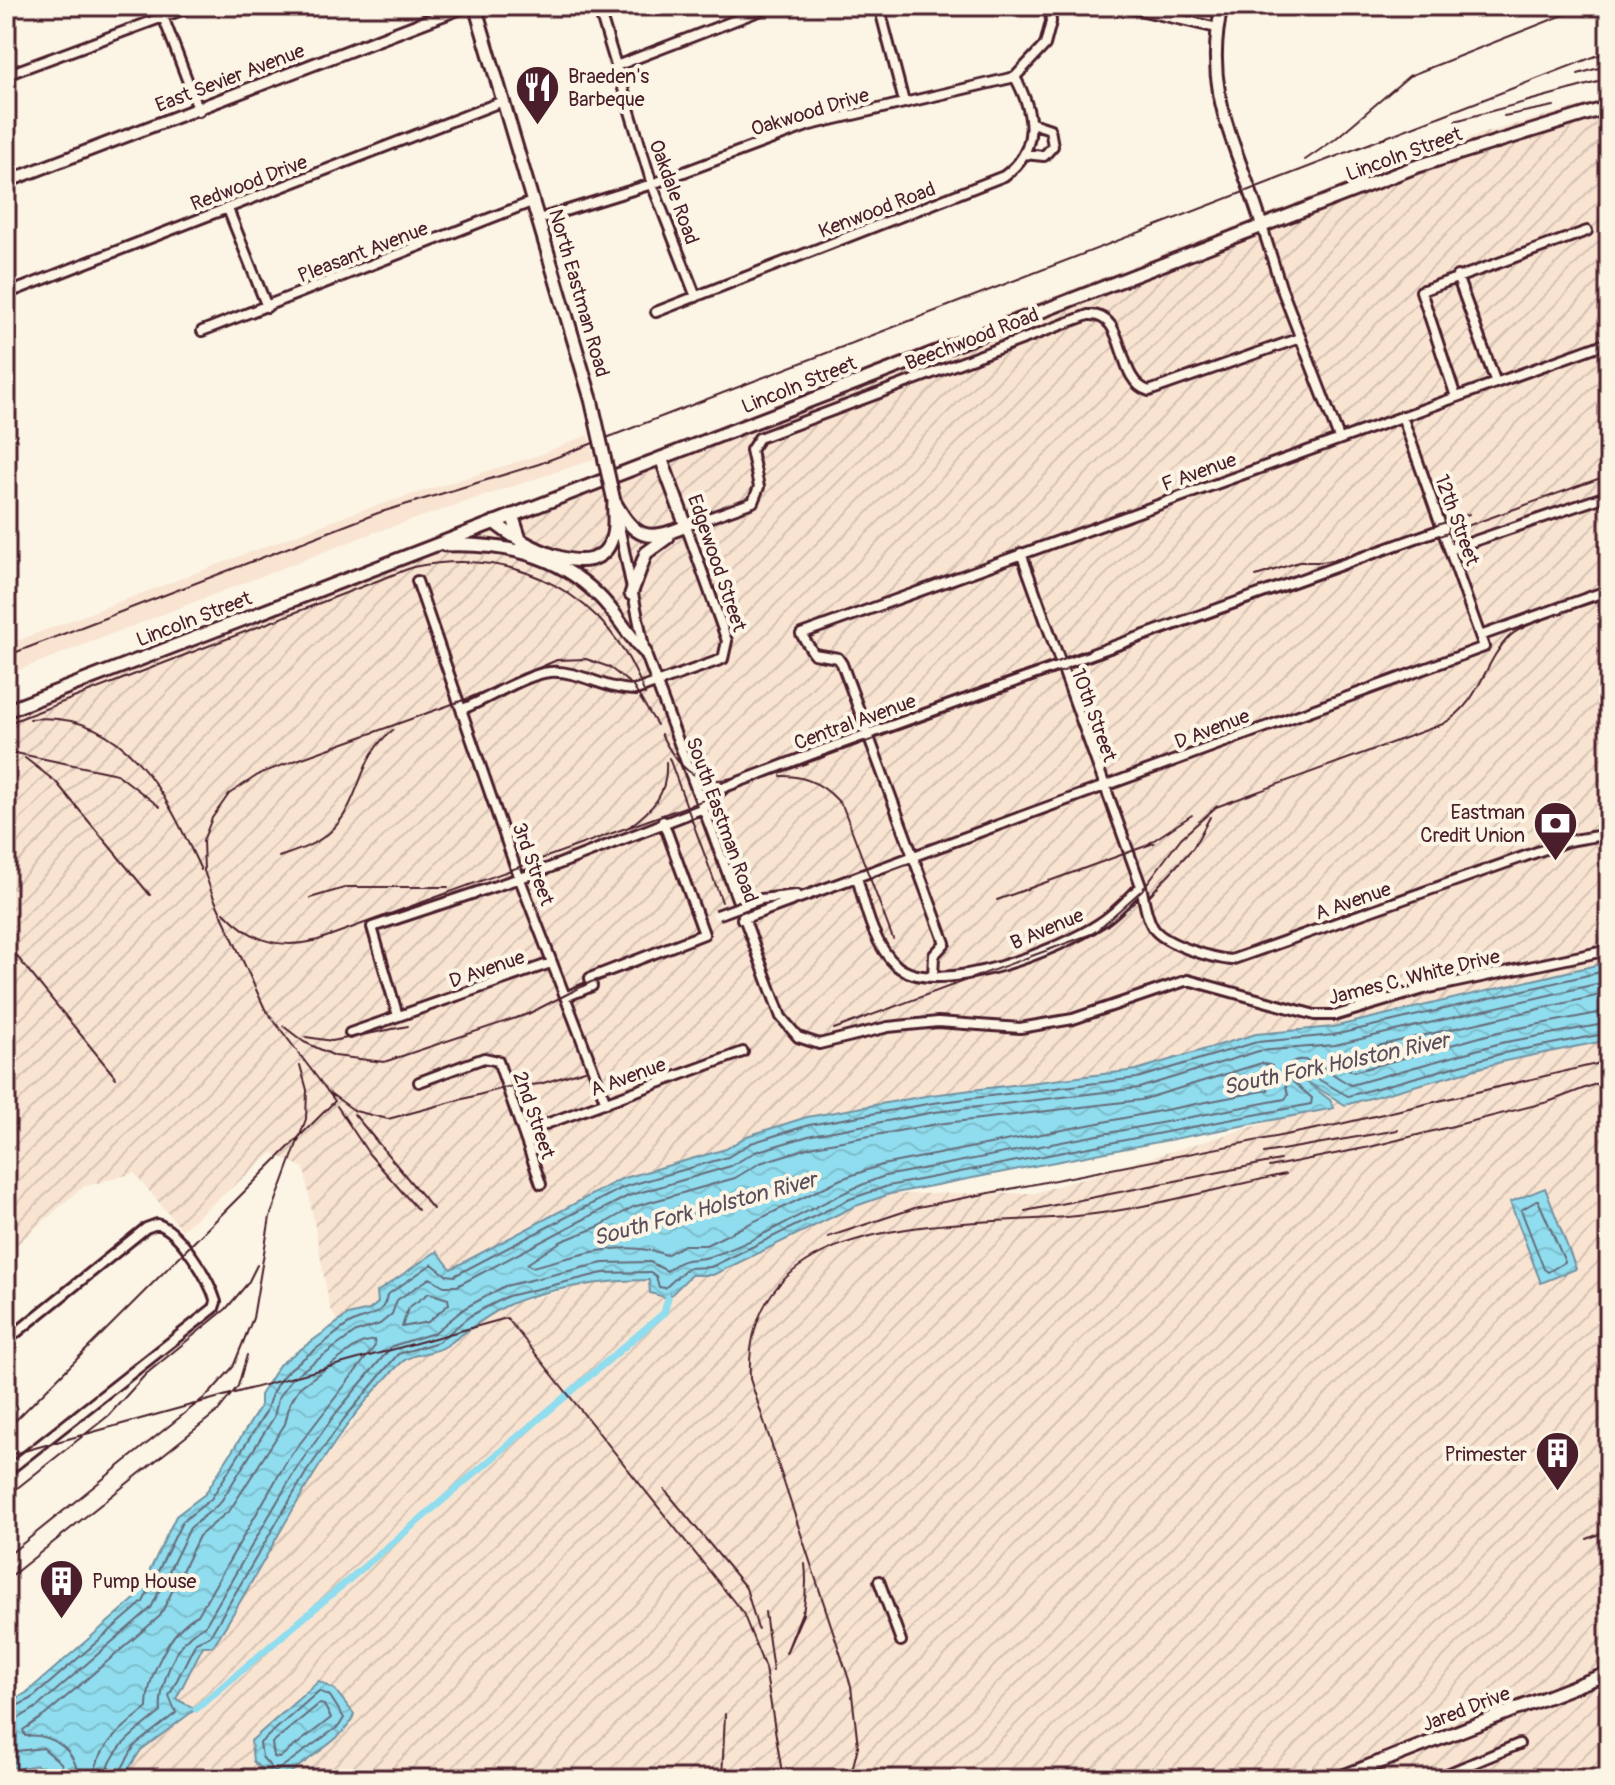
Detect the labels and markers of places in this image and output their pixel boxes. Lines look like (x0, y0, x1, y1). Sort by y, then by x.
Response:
restaurant icon: Braeden's Barbeque (513, 63, 561, 126)
place label: Braeden's Barbeque (568, 64, 649, 112)
place label: Eastman Credit Union (1420, 800, 1525, 848)
bank icon: Eastman Credit Union (1532, 800, 1580, 863)
building icon: Primester (1534, 1430, 1582, 1493)
place label: Primester (1445, 1442, 1527, 1467)
building icon: Pump House (37, 1557, 85, 1620)
place label: Pump House (92, 1569, 196, 1594)

